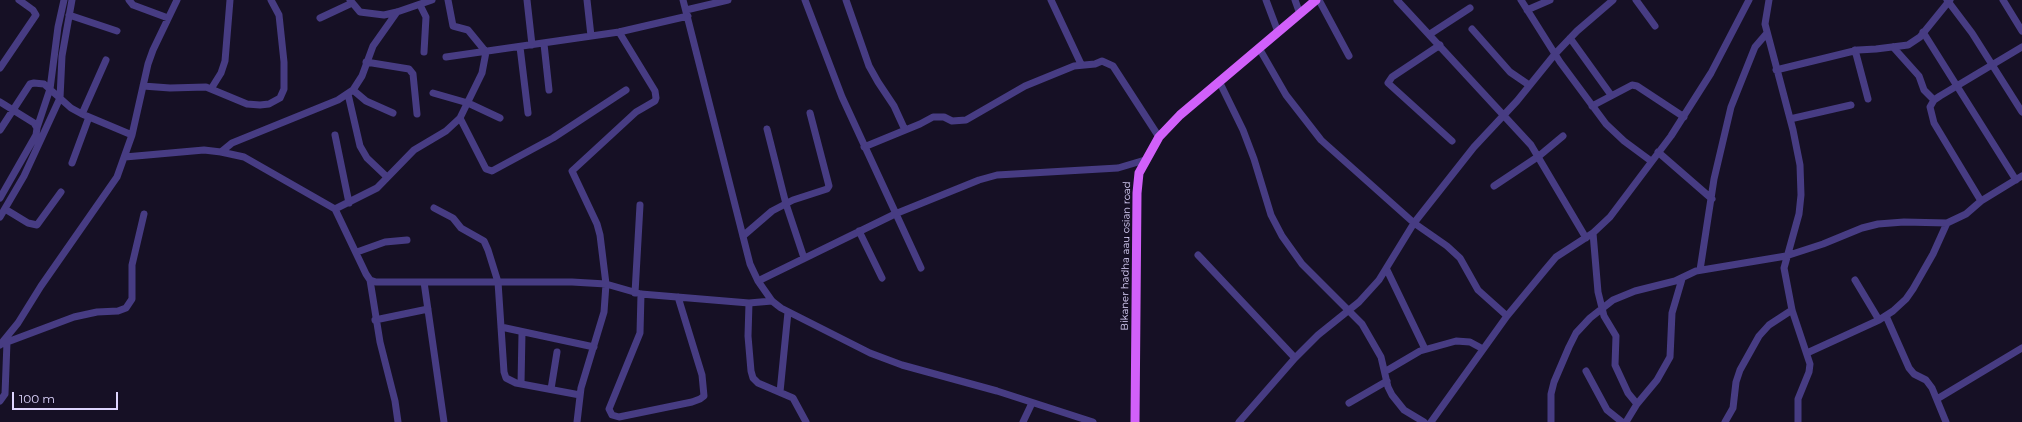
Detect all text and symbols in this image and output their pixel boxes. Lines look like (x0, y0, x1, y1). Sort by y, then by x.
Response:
street label: Bikaner hadha aau osian road (1119, 181, 1133, 331)
scale bar (14, 384, 120, 410)
text: 100 m (19, 391, 55, 406)

